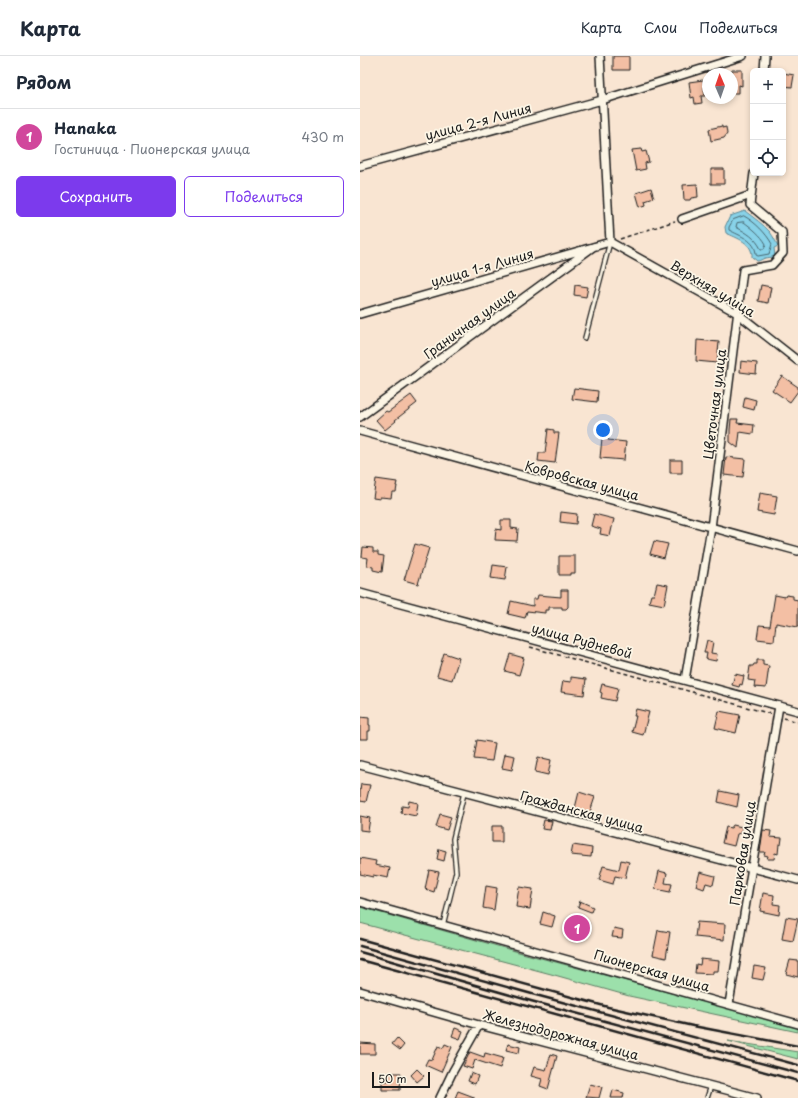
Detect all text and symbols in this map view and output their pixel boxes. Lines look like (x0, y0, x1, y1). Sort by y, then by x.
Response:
text: Карта (20, 14, 81, 42)
text: Карта (581, 17, 622, 38)
text: Слои (644, 17, 677, 38)
text: Поделиться (699, 17, 778, 38)
north arrow (702, 68, 738, 104)
map controls (750, 68, 786, 176)
button: + (750, 68, 786, 104)
text: Рядом (16, 69, 71, 95)
street label: улица 2-я Линия (423, 98, 533, 144)
button: − (750, 104, 786, 140)
text: Hanaka (54, 116, 117, 139)
text: 1 (26, 127, 32, 146)
text: 430 m (302, 127, 344, 146)
text: Гостиница · Пионерская улица (54, 139, 250, 158)
button: locate (750, 140, 786, 176)
button: Сохранить (16, 176, 176, 217)
button: Поделиться (184, 176, 344, 217)
street label: улица 1-я Линия (428, 243, 536, 291)
street label: Верхняя улица (667, 255, 760, 321)
street label: Граничная улица (419, 283, 520, 363)
street label: Цветочная улица (698, 347, 730, 460)
your location (593, 420, 613, 440)
street label: Ковровская улица (523, 456, 642, 505)
street label: улица Рудневой (530, 617, 634, 663)
street label: Гражданская улица (518, 785, 647, 837)
street label: Парковая улица (724, 798, 760, 907)
pin: 1 (564, 913, 590, 943)
street label: Пионерская улица (592, 944, 713, 996)
street label: Железнодорожная улица (481, 1004, 642, 1064)
scale bar (372, 1070, 430, 1089)
text: 50 m (378, 1070, 407, 1087)

